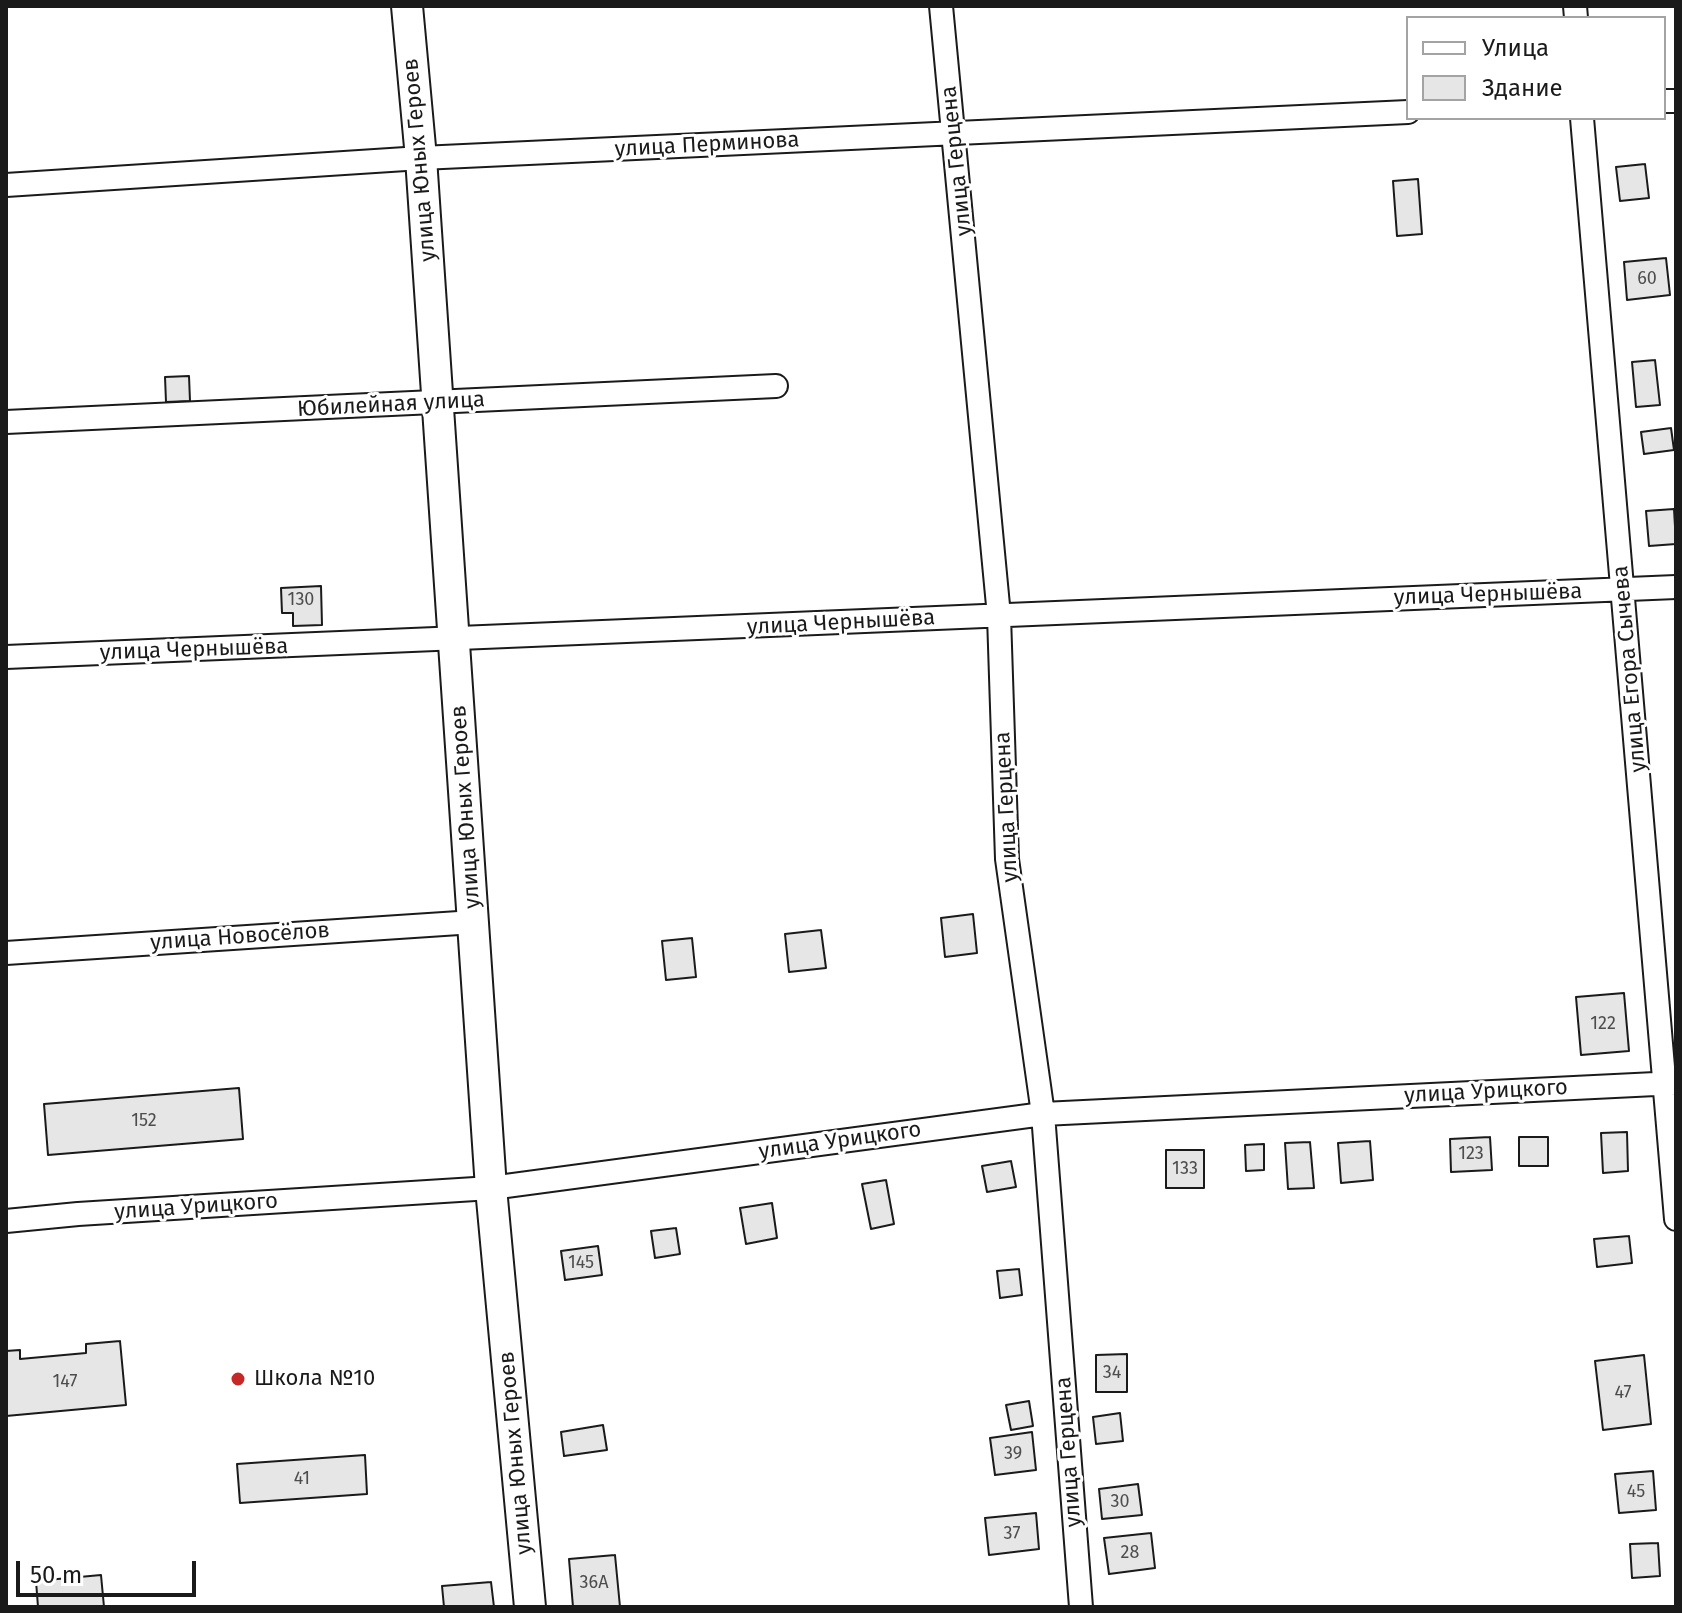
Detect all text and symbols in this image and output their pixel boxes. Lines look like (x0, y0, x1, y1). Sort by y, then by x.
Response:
legend (1406, 16, 1666, 120)
text: Улица (1482, 34, 1549, 62)
street label: улица Юных Героев (398, 57, 442, 263)
text: Здание (1482, 74, 1563, 102)
street label: улица Герцена (936, 85, 978, 237)
street label: улица Перминова (614, 127, 800, 163)
house number: 60 (1637, 268, 1657, 290)
street label: Юбилейная улица (297, 387, 485, 423)
street label: улица Егора Сычева (1608, 565, 1652, 773)
street label: улица Чернышёва (1393, 579, 1583, 611)
house number: 130 (288, 589, 314, 611)
street label: улица Чернышёва (746, 605, 936, 641)
street label: улица Чернышёва (99, 634, 289, 666)
street label: улица Юных Героев (446, 704, 486, 910)
street label: улица Герцена (990, 731, 1024, 883)
street label: улица Новосёлов (149, 918, 331, 956)
house number: 122 (1590, 1013, 1616, 1035)
street label: улица Урицкого (1403, 1075, 1569, 1109)
house number: 152 (131, 1110, 157, 1132)
street label: улица Урицкого (757, 1117, 923, 1165)
house number: 123 (1458, 1143, 1484, 1165)
house number: 133 (1172, 1158, 1198, 1180)
street label: улица Урицкого (113, 1188, 279, 1226)
house number: 145 (568, 1252, 594, 1274)
street label: улица Юных Героев (494, 1350, 538, 1556)
house number: 34 (1103, 1362, 1121, 1384)
place label: Школа №10 (254, 1366, 375, 1392)
marker: Школа №10 (229, 1370, 247, 1388)
house number: 147 (53, 1371, 77, 1393)
street label: улица Герцена (1051, 1376, 1087, 1528)
house number: 47 (1614, 1382, 1632, 1404)
house number: 39 (1004, 1443, 1022, 1465)
house number: 41 (294, 1468, 310, 1490)
house number: 45 (1627, 1481, 1645, 1503)
house number: 30 (1110, 1491, 1130, 1513)
house number: 37 (1004, 1523, 1020, 1545)
house number: 28 (1121, 1542, 1139, 1564)
scale bar (20, 1545, 200, 1595)
text: 50 m (30, 1561, 82, 1589)
house number: 36А (580, 1572, 608, 1594)

